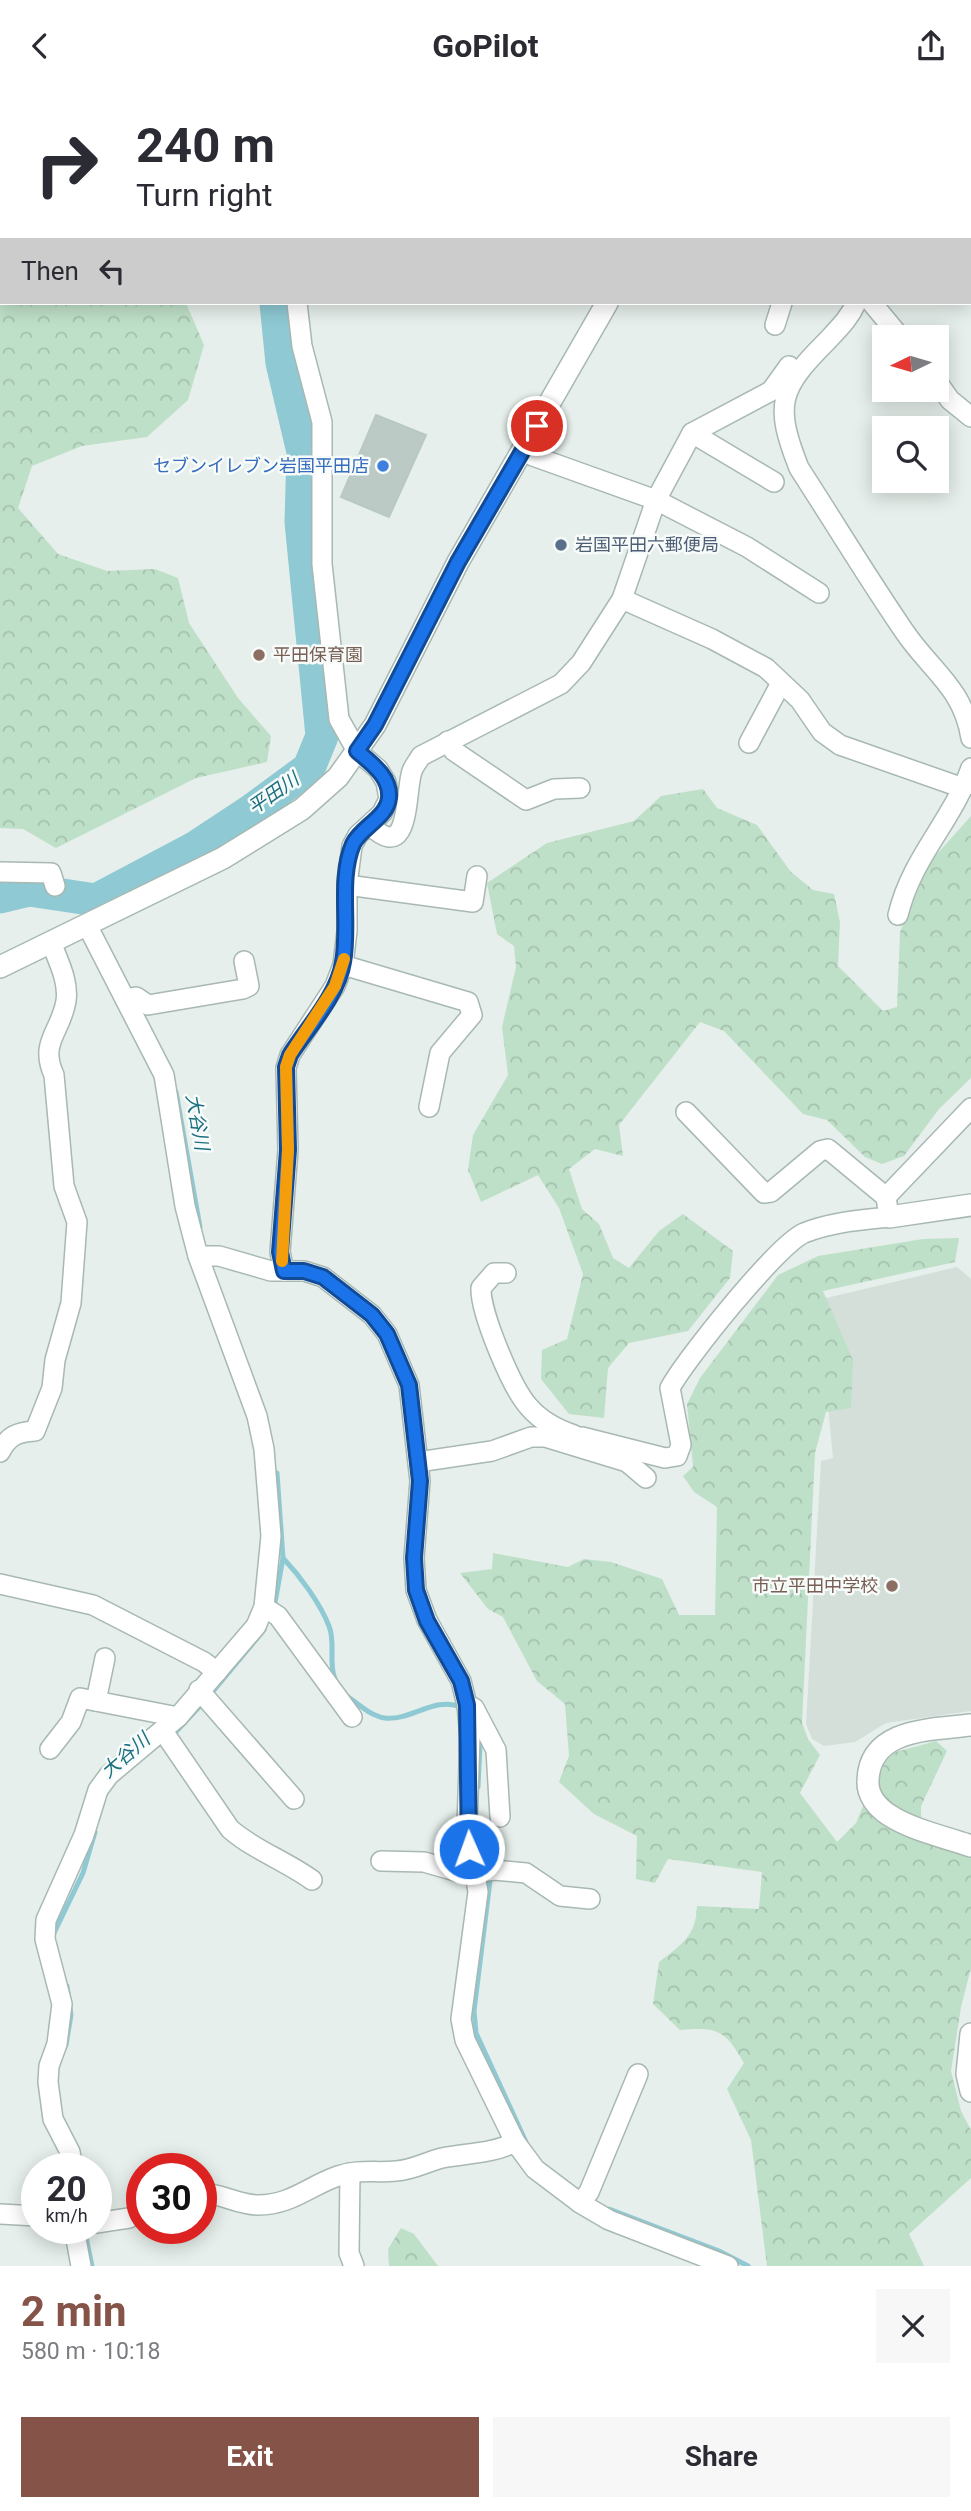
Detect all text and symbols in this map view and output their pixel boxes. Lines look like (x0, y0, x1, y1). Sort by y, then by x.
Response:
icon: back (21, 27, 59, 65)
text: GoPilot (432, 27, 539, 65)
icon: share (912, 27, 950, 65)
text: 240 m (136, 117, 275, 174)
icon: right (21, 119, 112, 210)
text: Turn right (136, 176, 272, 214)
icon: left (93, 252, 131, 290)
text: Then (21, 256, 79, 286)
north arrow (872, 325, 948, 403)
map controls (872, 325, 949, 493)
pin (507, 396, 567, 456)
icon: arrive (518, 407, 556, 445)
button: search (872, 416, 949, 493)
place label: セブンイレブン岩国平田店 (153, 455, 369, 476)
marker: セブンイレブン岩国平田店 (375, 458, 391, 474)
place label: 岩国平田六郵便局 (575, 534, 719, 555)
marker: 岩国平田六郵便局 (553, 537, 569, 553)
place label: 平田保育園 (273, 644, 363, 665)
marker: 平田保育園 (251, 647, 267, 663)
water label: 平田川 (243, 766, 305, 819)
water label: 大谷川 (181, 1092, 214, 1154)
place label: 市立平田中学校 (752, 1575, 878, 1596)
marker: 市立平田中学校 (884, 1578, 900, 1594)
water label: 大谷川 (96, 1727, 156, 1783)
position arrow (432, 1812, 506, 1886)
speed limit sign: 30 (126, 2153, 217, 2244)
text: 20 (46, 2169, 87, 2210)
text: km/h (45, 2205, 88, 2226)
text: 2 min (21, 2287, 127, 2336)
button: close (876, 2289, 950, 2363)
text: 580 m · 10:18 (21, 2338, 160, 2365)
button: Exit (21, 2417, 479, 2497)
button: Share (493, 2417, 950, 2497)

